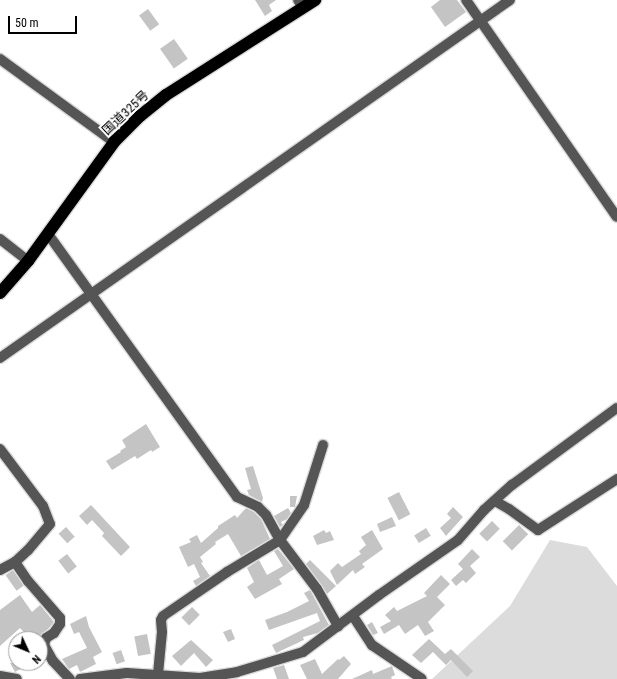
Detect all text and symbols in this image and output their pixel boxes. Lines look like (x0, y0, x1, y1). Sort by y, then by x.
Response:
scale bar (10, 8, 79, 34)
text: 50 m (15, 16, 39, 30)
street label: 国道325号 (99, 87, 153, 139)
north arrow (8, 631, 48, 671)
text: N (29, 652, 43, 666)

